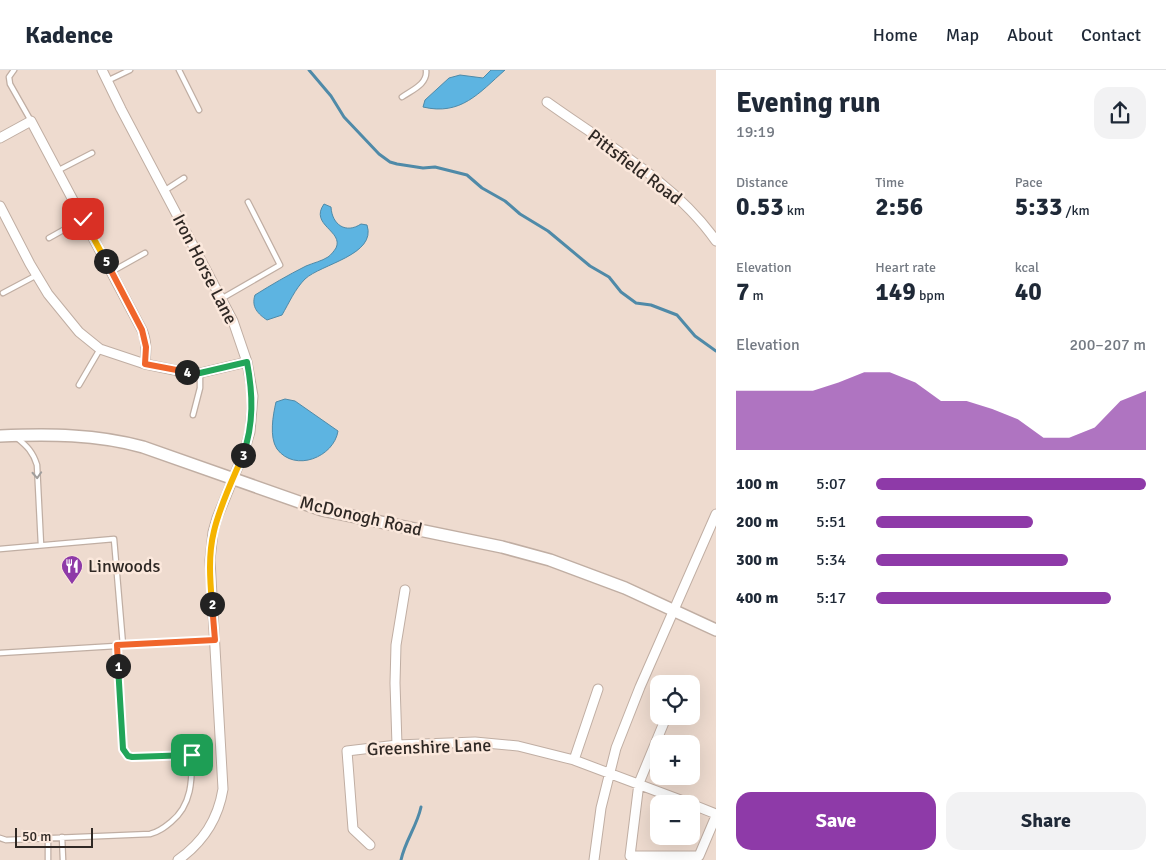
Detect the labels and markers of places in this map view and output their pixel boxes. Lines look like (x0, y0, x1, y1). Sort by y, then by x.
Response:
pin (62, 198, 104, 240)
pin: 5 (94, 248, 118, 274)
pin: 4 (174, 360, 200, 384)
pin: 3 (230, 442, 256, 468)
restaurant icon: Linwoods (60, 554, 84, 585)
place label: Linwoods (88, 555, 161, 577)
pin: 2 (200, 592, 224, 616)
pin: 1 (106, 654, 130, 678)
pin (171, 734, 213, 776)

